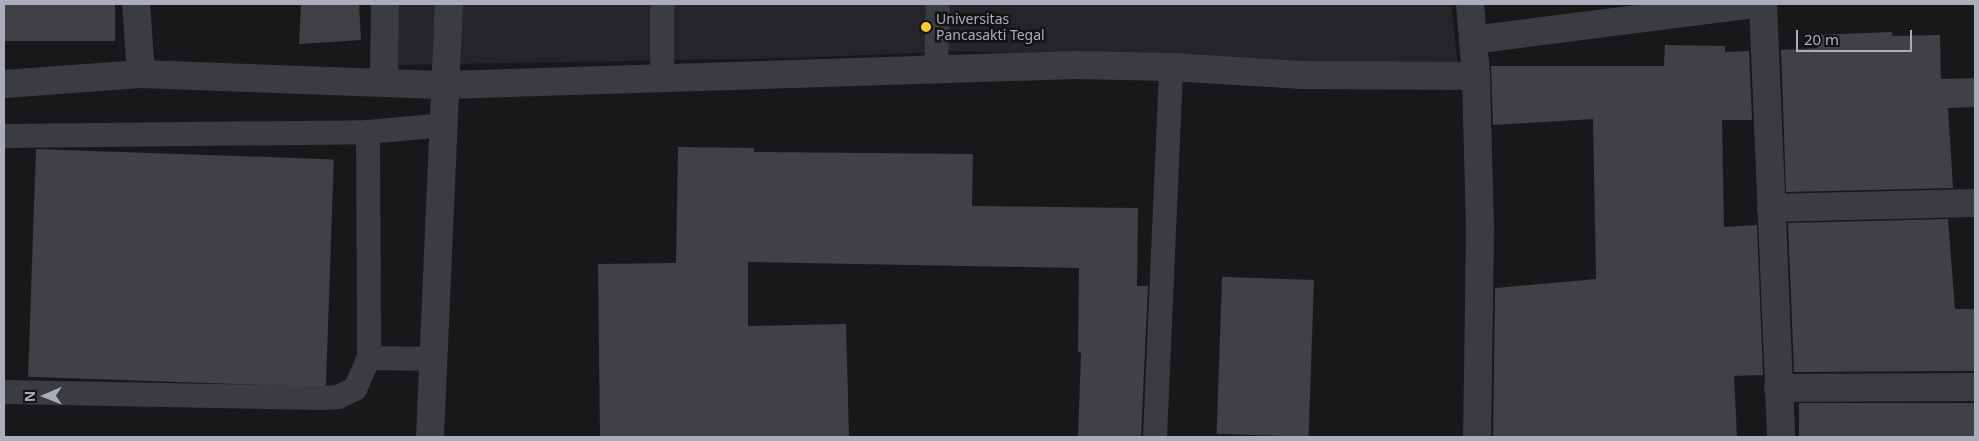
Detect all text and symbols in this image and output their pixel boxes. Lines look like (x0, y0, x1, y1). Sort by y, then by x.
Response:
place label: Universitas Pancasakti Tegal (936, 11, 1045, 44)
scale bar (1799, 20, 1915, 52)
marker: Universitas Pancasakti Tegal (920, 21, 932, 33)
text: 20 m (1804, 29, 1839, 49)
north arrow (20, 371, 70, 421)
text: N (20, 390, 39, 402)

